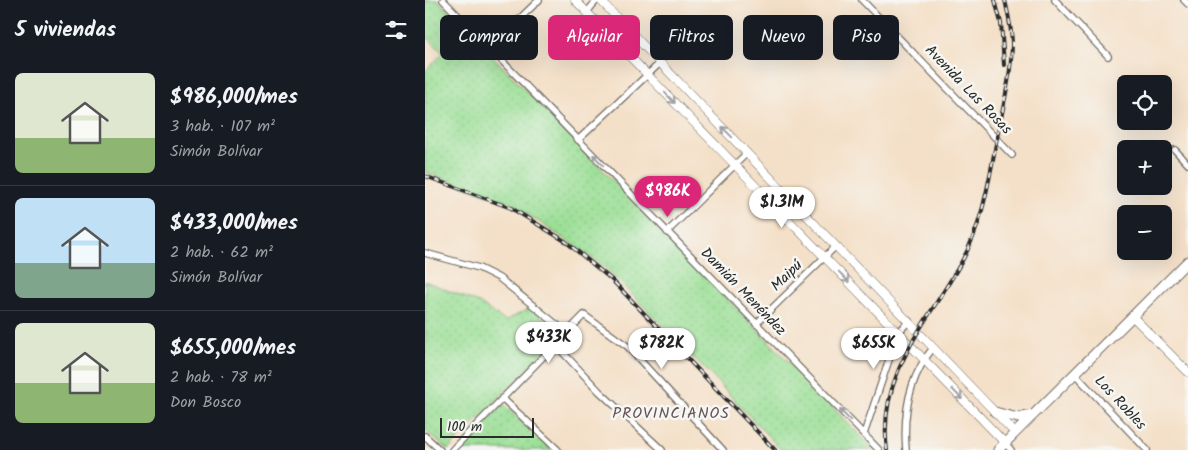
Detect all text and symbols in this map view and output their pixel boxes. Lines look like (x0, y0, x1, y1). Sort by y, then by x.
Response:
text: 5 viviendas (15, 14, 116, 47)
chip: Comprar (440, 15, 538, 60)
chip: Alquilar (548, 15, 640, 60)
chip: Filtros (650, 15, 733, 60)
chip: Nuevo (743, 15, 823, 60)
chip: Piso (833, 15, 899, 60)
icon: filters (382, 16, 410, 44)
street label: Avenida Las Rosas (919, 39, 1018, 141)
map controls (1117, 75, 1172, 260)
button: locate (1117, 75, 1172, 130)
text: $986,000/mes (170, 81, 298, 114)
one-way arrow (664, 92, 676, 104)
icon: home (55, 93, 115, 153)
text: 3 hab. · 107 m² (170, 114, 275, 139)
one-way arrow (721, 126, 733, 139)
text: Simón Bolívar (170, 139, 262, 164)
button: + (1117, 140, 1172, 195)
one-way arrow (591, 154, 604, 166)
pin: $986K (633, 176, 703, 218)
text: $986K (645, 179, 691, 204)
pin: $1.31M (741, 186, 823, 229)
text: $1.31M (760, 190, 804, 215)
button: − (1117, 205, 1172, 260)
text: $433,000/mes (170, 207, 298, 240)
icon: home (55, 218, 115, 278)
text: 2 hab. · 62 m² (170, 240, 273, 265)
street label: Damián Menéndez (694, 242, 792, 342)
street label: Maipú (765, 254, 809, 297)
text: Simón Bolívar (170, 265, 262, 290)
one-way arrow (838, 271, 850, 284)
pin: $433K (514, 322, 584, 364)
text: $433K (526, 325, 572, 350)
pin: $782K (627, 328, 697, 370)
pin: $655K (839, 328, 909, 370)
text: $782K (639, 331, 685, 356)
text: $655K (852, 331, 896, 356)
text: $655,000/mes (170, 332, 296, 365)
icon: home (55, 343, 115, 403)
text: 2 hab. · 78 m² (170, 365, 272, 390)
street label: Los Robles (1088, 370, 1152, 436)
one-way arrow (951, 388, 963, 400)
text: Don Bosco (170, 390, 241, 415)
district label: PROVINCIANOS (612, 401, 730, 426)
one-way arrow (839, 409, 851, 421)
scale bar (440, 415, 534, 438)
text: 100 m (447, 416, 482, 438)

